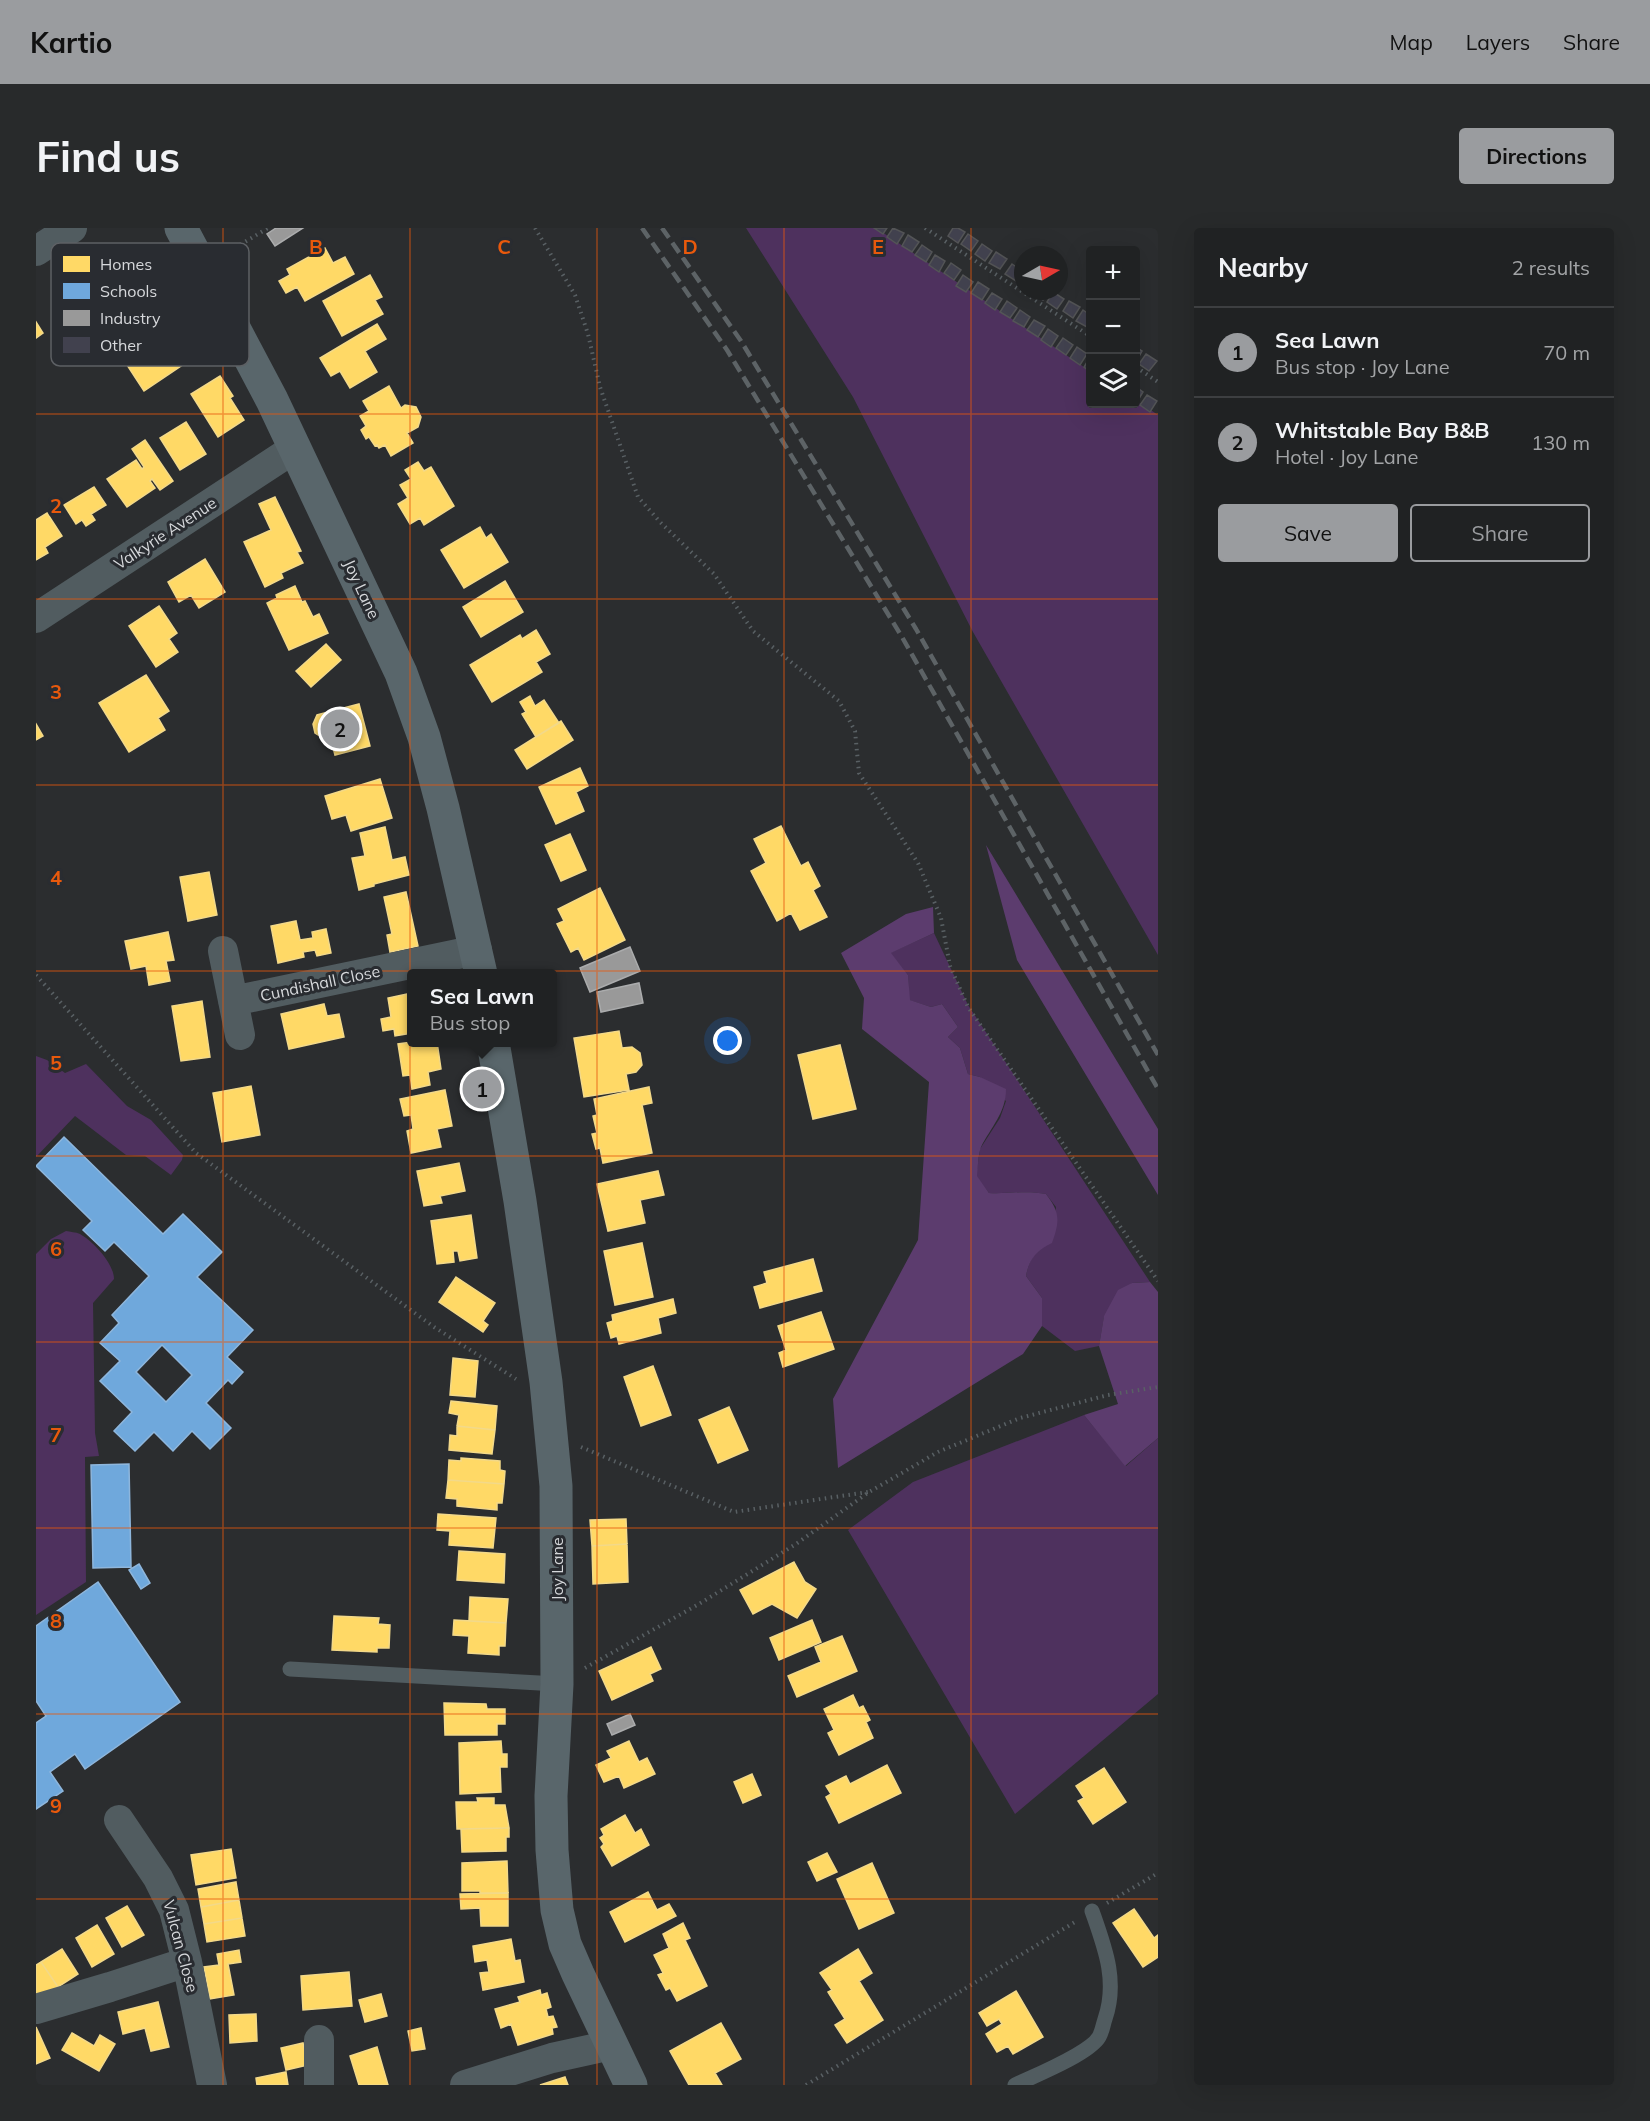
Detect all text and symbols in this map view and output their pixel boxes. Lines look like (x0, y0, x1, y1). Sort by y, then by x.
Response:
text: Kartio (30, 25, 112, 60)
text: Map (1390, 29, 1433, 55)
text: Layers (1466, 29, 1530, 55)
text: Share (1563, 29, 1620, 55)
button: Directions (1459, 128, 1614, 184)
text: Find us (36, 130, 180, 183)
text: B (309, 234, 323, 259)
text: C (497, 234, 511, 259)
text: D (682, 234, 698, 259)
text: E (872, 234, 884, 259)
legend (51, 243, 249, 366)
north arrow (1014, 246, 1068, 300)
map controls (1086, 246, 1140, 408)
button: + (1086, 246, 1140, 300)
text: Nearby (1218, 251, 1308, 284)
text: Homes (100, 254, 152, 274)
text: 2 results (1512, 255, 1590, 280)
text: Schools (100, 281, 157, 301)
button: − (1086, 300, 1140, 354)
text: Industry (100, 308, 161, 328)
text: Sea Lawn (1275, 326, 1379, 354)
text: Other (100, 335, 142, 355)
text: 1 (1232, 340, 1244, 365)
text: 70 m (1543, 340, 1590, 365)
button: layers (1086, 354, 1140, 408)
text: Bus stop · Joy Lane (1275, 354, 1450, 379)
text: Whitstable Bay B&B (1275, 416, 1490, 444)
text: 2 (1232, 430, 1244, 455)
text: 130 m (1531, 430, 1590, 455)
text: Hotel · Joy Lane (1275, 444, 1418, 469)
street label: Valkyrie Avenue (110, 492, 220, 574)
text: 2 (50, 493, 62, 518)
button: Save (1218, 504, 1398, 562)
button: Share (1410, 504, 1590, 562)
street label: Joy Lane (340, 556, 384, 622)
text: 3 (50, 679, 62, 704)
pin: 2 (320, 706, 360, 752)
text: 4 (50, 865, 62, 890)
street label: Cundishall Close (258, 961, 382, 1005)
popup (407, 969, 557, 1047)
text: Sea Lawn (430, 982, 534, 1010)
text: Bus stop (430, 1010, 510, 1035)
your location (713, 1026, 742, 1055)
text: 5 (50, 1050, 62, 1075)
pin: 1 (462, 1066, 502, 1112)
text: 6 (50, 1236, 62, 1261)
text: 7 (50, 1422, 62, 1447)
street label: Joy Lane (547, 1537, 567, 1601)
text: 8 (50, 1608, 62, 1633)
text: 9 (50, 1793, 62, 1818)
street label: Vulcan Close (159, 1898, 203, 1994)

